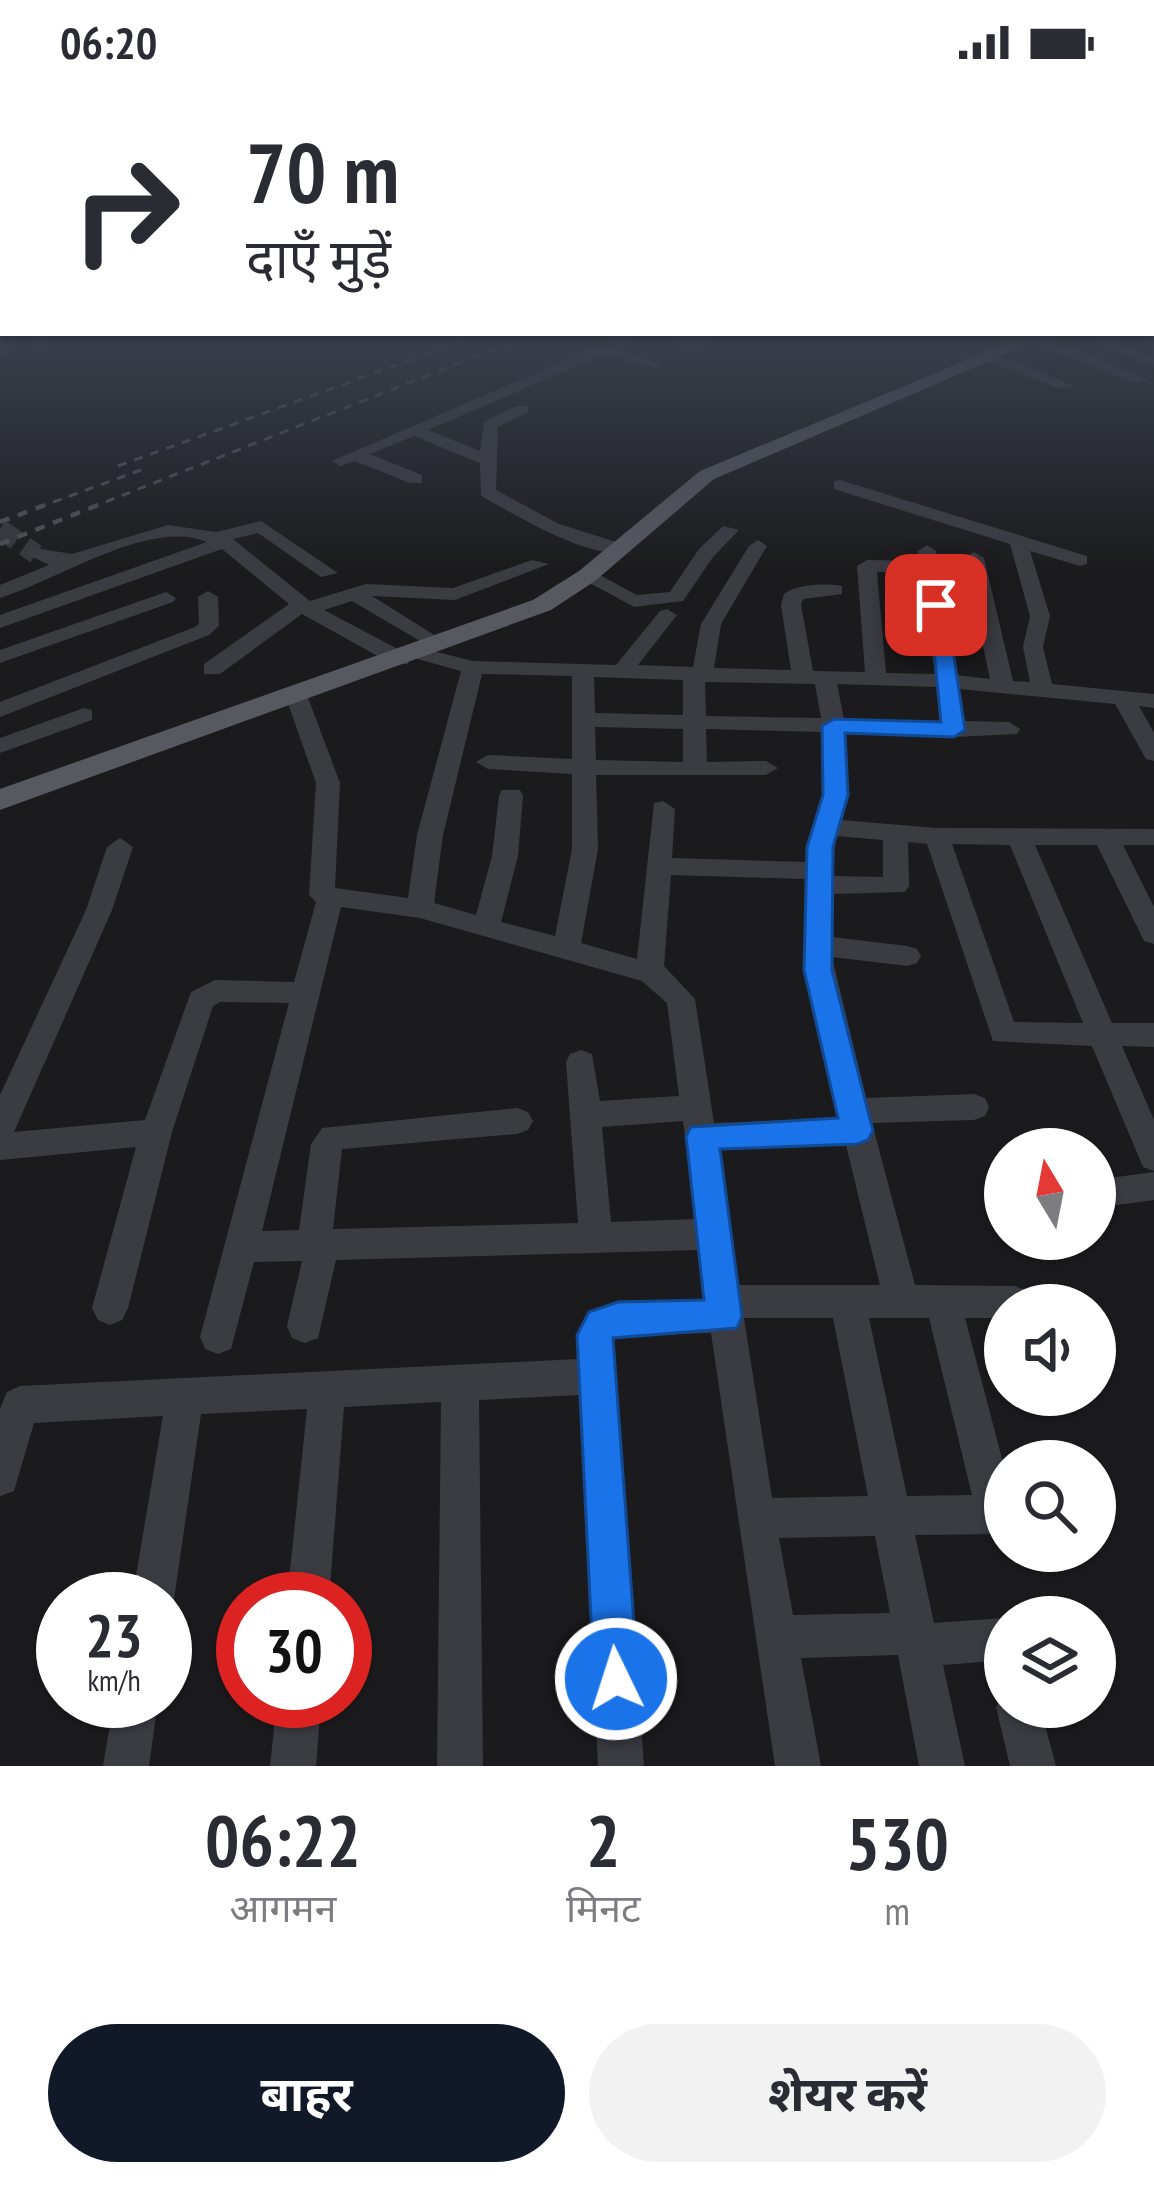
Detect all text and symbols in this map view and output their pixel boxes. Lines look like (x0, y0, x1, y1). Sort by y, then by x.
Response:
text: 06:20 (60, 13, 157, 71)
text: 70 m (246, 117, 399, 226)
icon: right (48, 132, 204, 288)
text: दाएँ मुड़ें (246, 223, 391, 293)
pin (885, 554, 987, 656)
icon: arrive (903, 572, 969, 638)
north arrow (984, 1128, 1116, 1260)
map controls (984, 1128, 1116, 1728)
button: sound (984, 1284, 1116, 1416)
button: search (984, 1440, 1116, 1572)
speed limit sign: 30 (216, 1572, 372, 1728)
text: 23 (85, 1596, 143, 1674)
button: layers (984, 1596, 1116, 1728)
position arrow (553, 1616, 679, 1742)
text: km/h (87, 1660, 141, 1699)
text: 06:22 (205, 1793, 361, 1886)
text: 2 (586, 1793, 620, 1886)
text: 530 (846, 1796, 949, 1889)
text: आगमन (230, 1882, 336, 1933)
text: मिनट (566, 1882, 641, 1933)
text: m (885, 1885, 910, 1936)
button: बाहर (48, 2024, 565, 2162)
button: शेयर करें (589, 2024, 1106, 2162)

